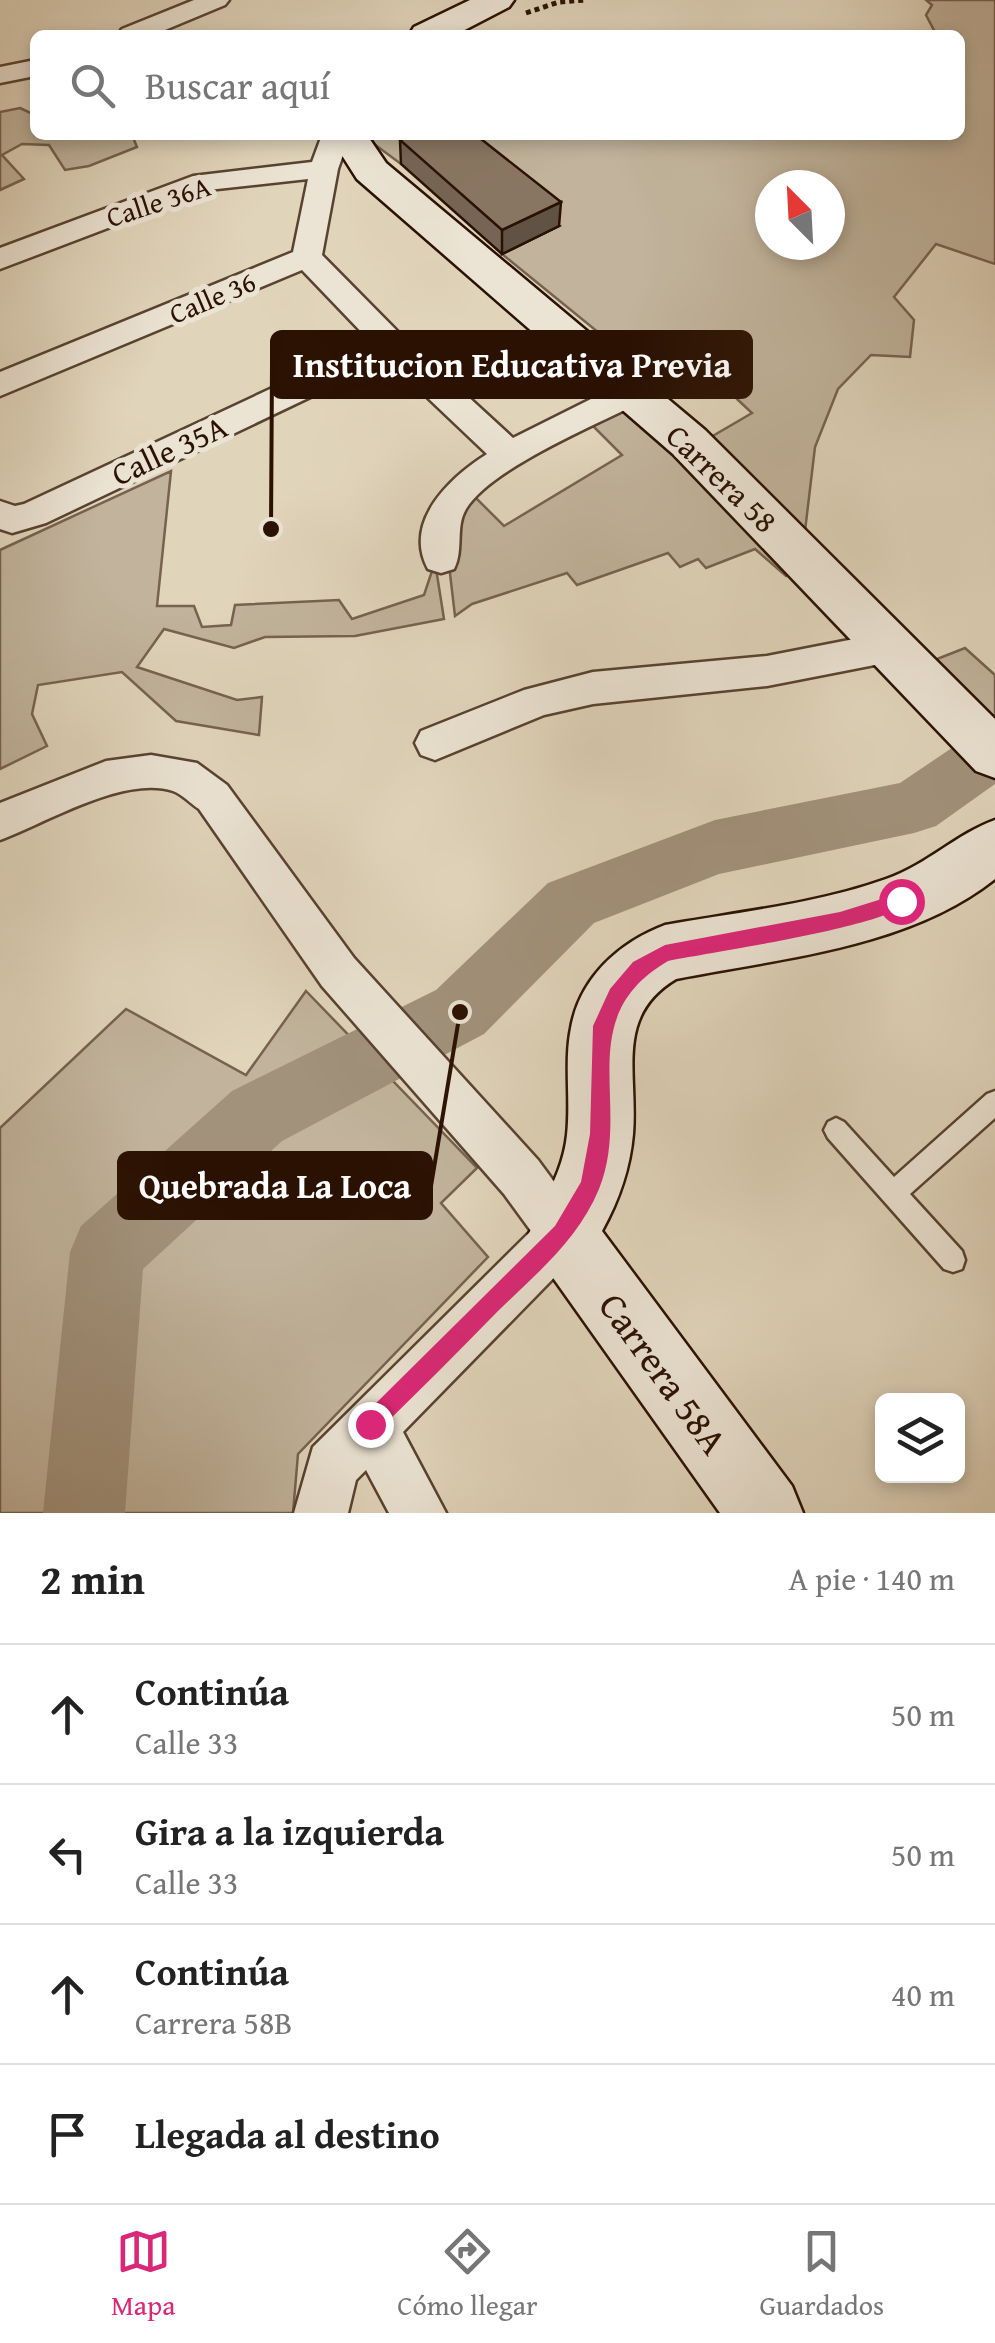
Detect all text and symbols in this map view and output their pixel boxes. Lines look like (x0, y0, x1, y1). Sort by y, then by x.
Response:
search box (30, 30, 965, 140)
text: Buscar aquí (145, 57, 330, 113)
icon: search (65, 58, 120, 113)
street label: Calle 36A (101, 165, 215, 237)
north arrow (755, 170, 845, 260)
street label: Calle 36 (162, 260, 262, 334)
callout: Institucion Educativa Previa (272, 332, 751, 397)
text: Institucion Educativa Previa (293, 339, 731, 390)
street label: Calle 35A (103, 403, 235, 497)
street label: Carrera 58 (656, 413, 788, 543)
route start (879, 879, 925, 925)
callout: Quebrada La Loca (119, 1153, 431, 1218)
text: Quebrada La Loca (139, 1160, 411, 1211)
street label: Carrera 58A (586, 1280, 742, 1466)
map controls (875, 1393, 965, 1483)
button: layers (875, 1393, 965, 1483)
route end (348, 1402, 394, 1448)
text: 2 min (40, 1548, 145, 1609)
text: A pie · 140 m (788, 1555, 955, 1602)
text: Continúa (135, 1663, 289, 1719)
icon: ahead (40, 1687, 95, 1742)
text: 50 m (891, 1691, 955, 1738)
text: Calle 33 (135, 1719, 238, 1766)
text: Gira a la izquierda (135, 1803, 444, 1859)
icon: left (40, 1827, 95, 1882)
text: 50 m (891, 1831, 955, 1878)
text: Calle 33 (135, 1859, 238, 1906)
text: Continúa (135, 1943, 289, 1999)
icon: ahead (40, 1967, 95, 2022)
text: 40 m (891, 1971, 955, 2018)
text: Carrera 58B (135, 1999, 292, 2046)
text: Llegada al destino (135, 2106, 440, 2162)
icon: arrive (40, 2107, 95, 2162)
tab: Mapa (111, 2224, 175, 2325)
tab: Cómo llegar (397, 2224, 538, 2325)
tab: Guardados (759, 2224, 884, 2325)

